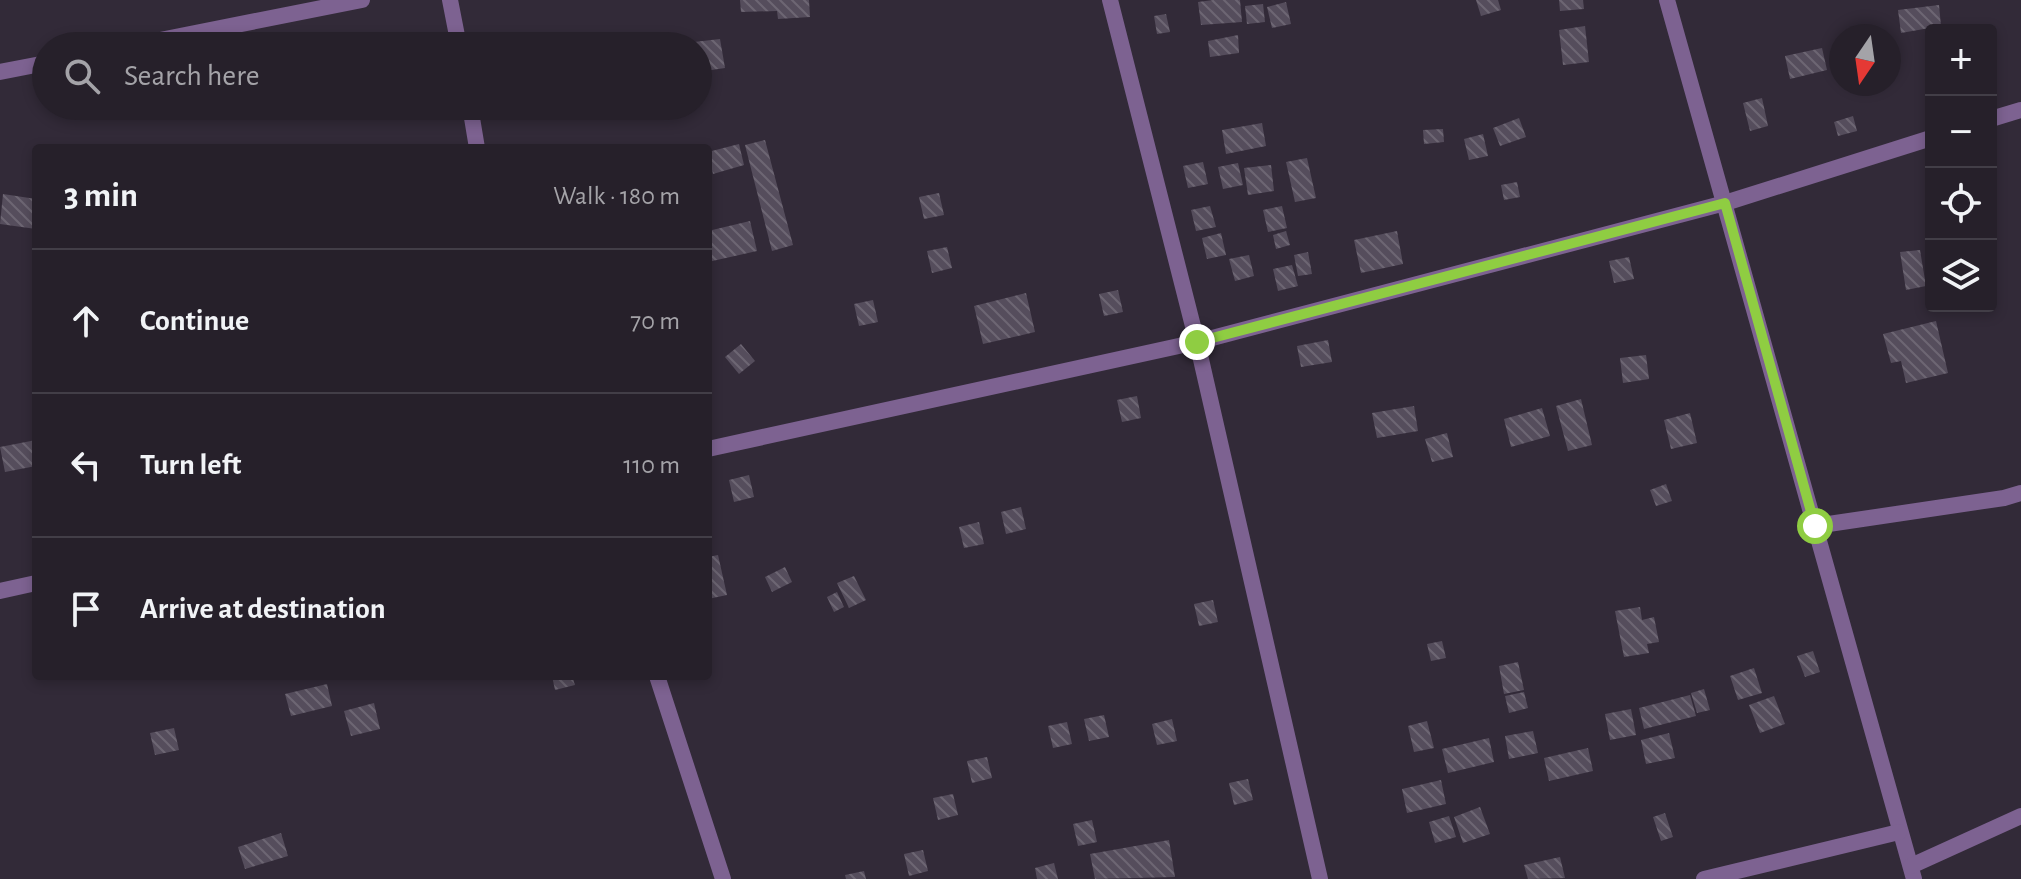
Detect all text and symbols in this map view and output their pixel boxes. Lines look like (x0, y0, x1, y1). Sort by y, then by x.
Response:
north arrow (1829, 24, 1901, 96)
map controls (1925, 24, 1997, 312)
button: + (1925, 24, 1997, 96)
search box (32, 32, 712, 120)
icon: search (60, 54, 104, 98)
text: Search here (124, 61, 260, 91)
button: − (1925, 96, 1997, 168)
button: locate (1925, 168, 1997, 240)
text: 3 min (64, 179, 138, 213)
text: Walk · 180 m (553, 183, 680, 209)
button: layers (1925, 240, 1997, 312)
icon: ahead (64, 299, 108, 343)
text: Continue (140, 306, 249, 336)
text: 70 m (630, 308, 680, 334)
route end (1179, 324, 1215, 360)
icon: left (64, 443, 108, 487)
text: Turn left (140, 450, 241, 480)
text: 110 m (623, 452, 680, 478)
route start (1797, 508, 1833, 544)
icon: arrive (64, 587, 108, 631)
text: Arrive at destination (140, 594, 386, 624)

